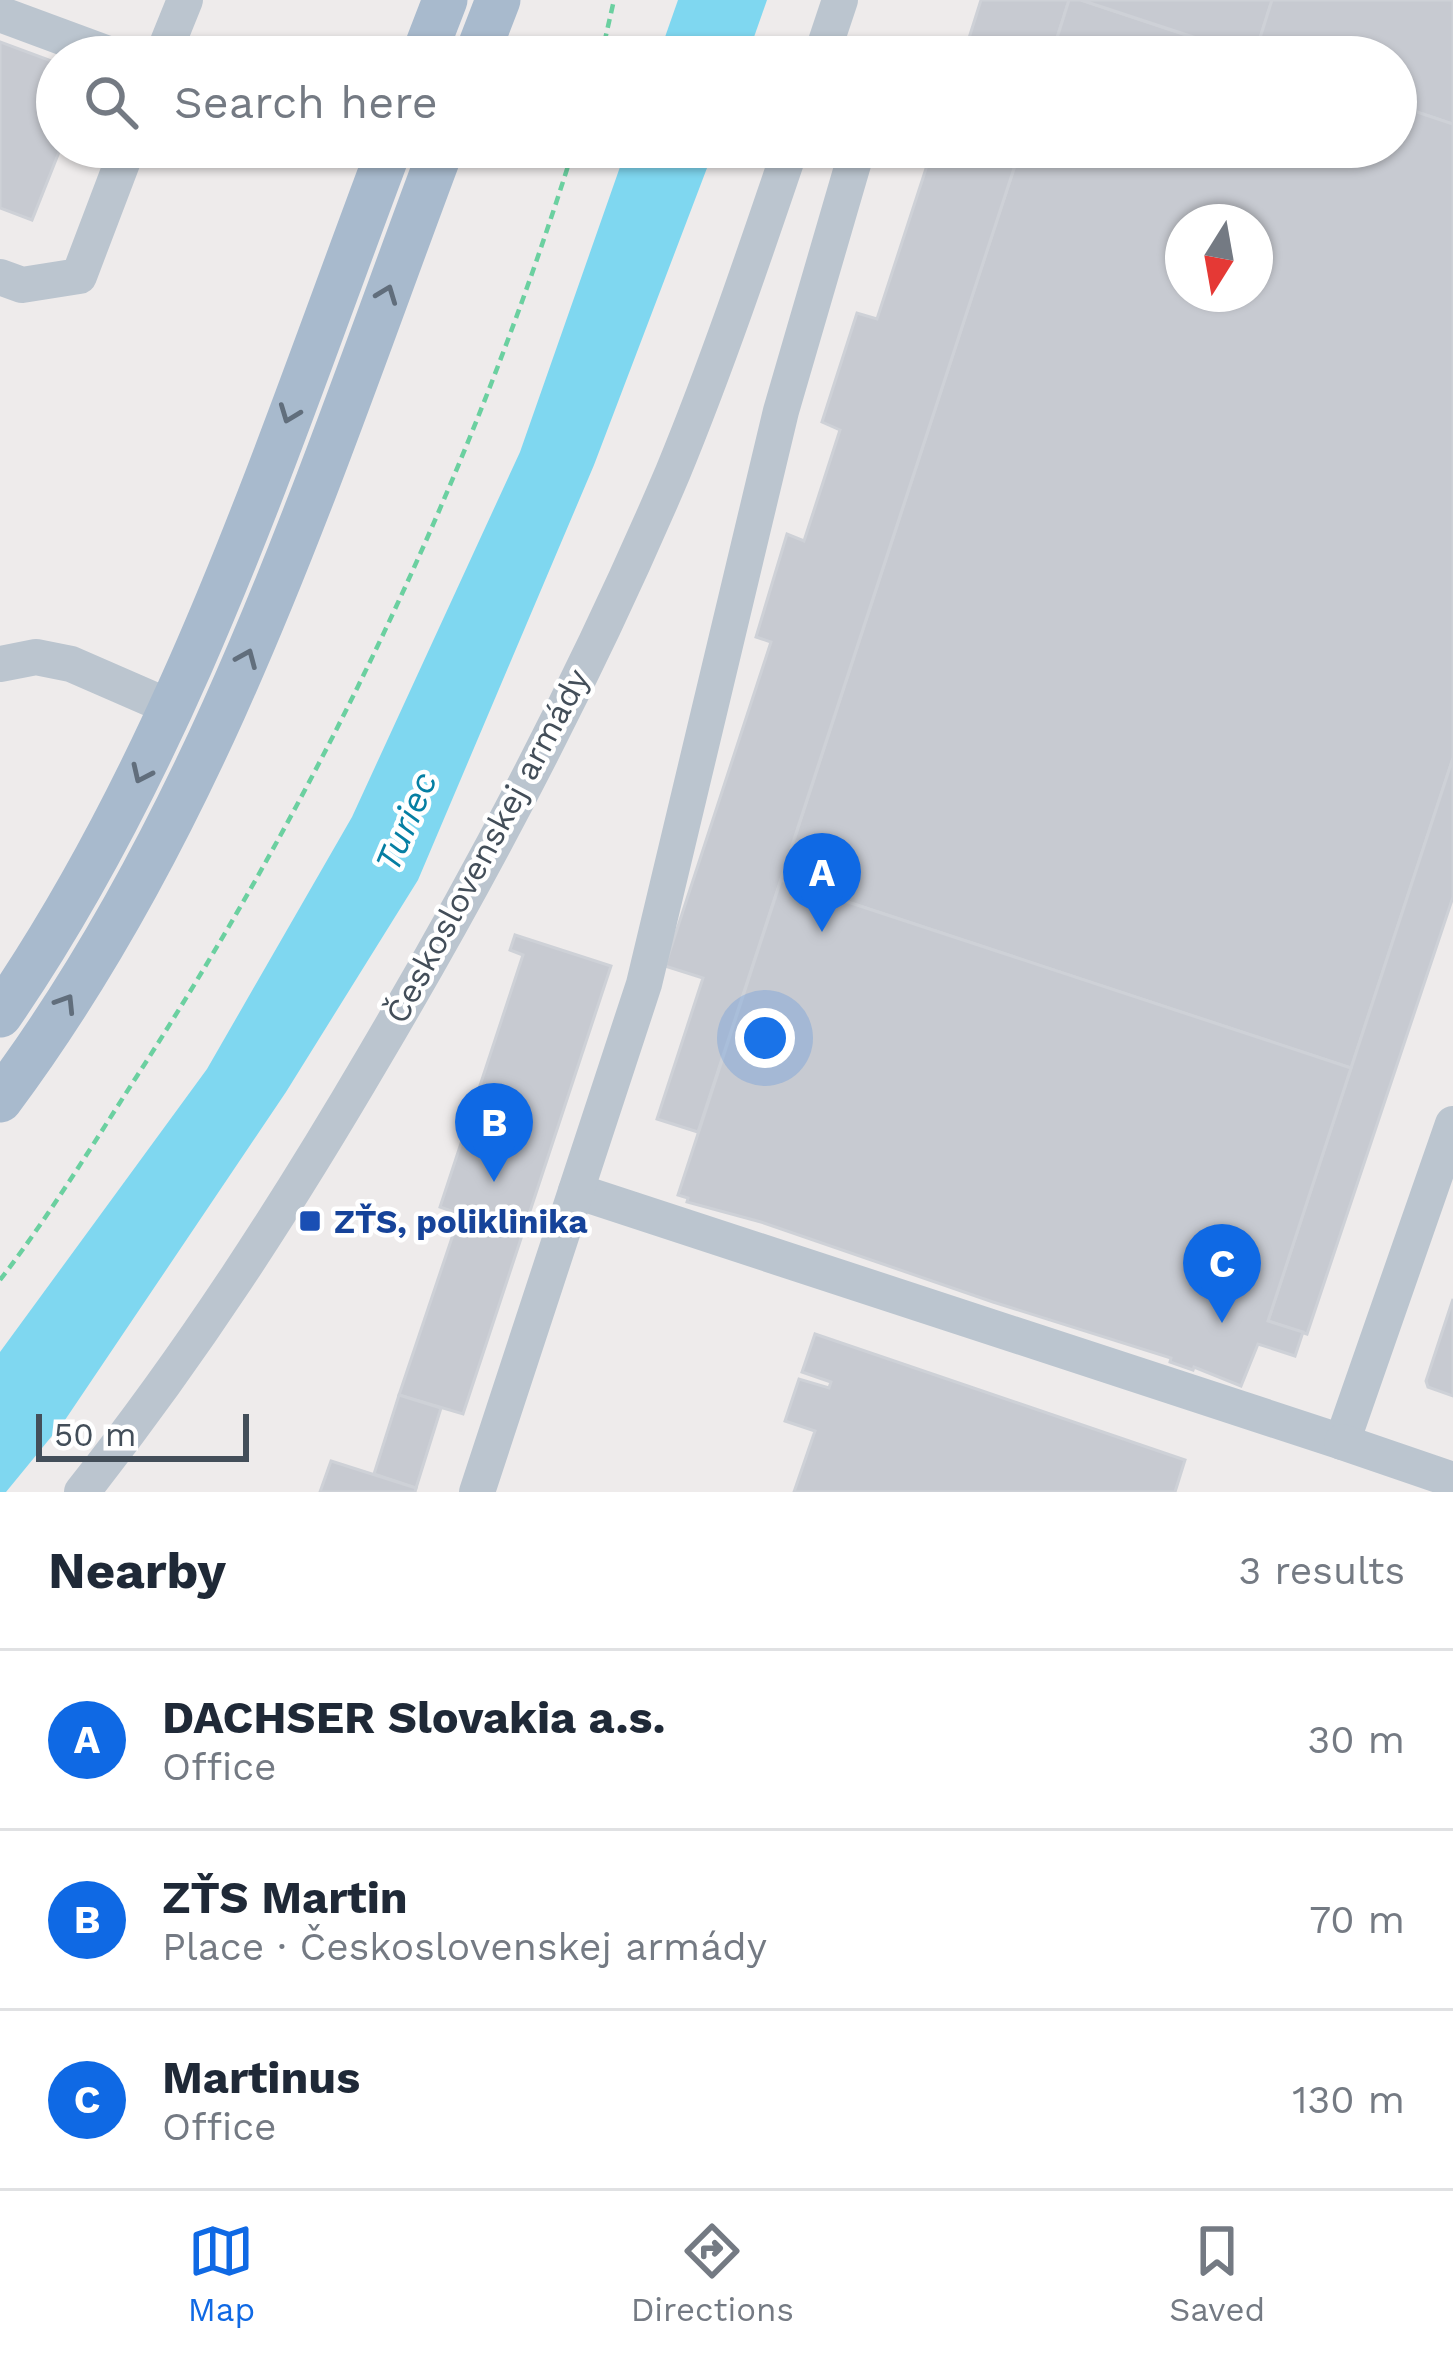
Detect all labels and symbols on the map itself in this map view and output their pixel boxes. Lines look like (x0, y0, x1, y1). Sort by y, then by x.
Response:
north arrow (1165, 204, 1273, 312)
one-way arrow (373, 285, 397, 306)
one-way arrow (279, 402, 304, 423)
one-way arrow (232, 649, 256, 670)
street label: Československej armády (377, 662, 597, 1030)
one-way arrow (131, 762, 155, 783)
water label: Turiec (366, 766, 446, 878)
pin: A (783, 833, 861, 932)
one-way arrow (52, 994, 74, 1016)
your location (735, 1008, 795, 1068)
pin: B (455, 1083, 533, 1182)
place label: ZŤS, poliklinika (334, 1202, 588, 1241)
marker: ZŤS, poliklinika (297, 1208, 323, 1234)
pin: C (1183, 1224, 1261, 1323)
scale bar (36, 1408, 249, 1461)

